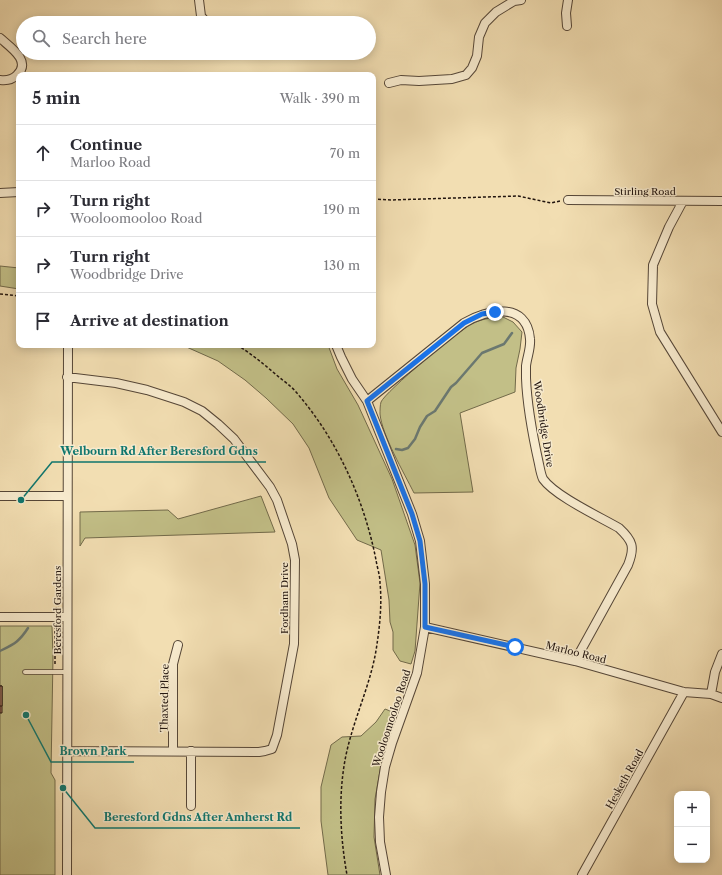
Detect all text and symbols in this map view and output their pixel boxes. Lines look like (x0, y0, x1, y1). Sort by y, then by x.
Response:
search box (16, 16, 376, 60)
icon: search (30, 27, 52, 49)
text: Search here (62, 29, 147, 48)
text: 5 min (32, 88, 80, 108)
text: Walk · 390 m (280, 90, 360, 106)
text: Continue (70, 135, 142, 154)
icon: ahead (32, 142, 54, 164)
text: 70 m (330, 145, 360, 161)
text: Marloo Road (70, 154, 151, 170)
street label: Stirling Road (614, 185, 676, 198)
text: Turn right (70, 191, 150, 210)
icon: right (32, 198, 54, 220)
text: 190 m (323, 201, 360, 217)
text: Wooloomooloo Road (70, 210, 202, 226)
text: Turn right (70, 247, 150, 266)
icon: right (32, 254, 54, 276)
text: 130 m (324, 257, 360, 273)
text: Woodbridge Drive (70, 266, 184, 282)
route end (486, 303, 504, 321)
icon: arrive (32, 310, 54, 332)
text: Arrive at destination (70, 311, 229, 330)
street label: Woodbridge Drive (530, 379, 557, 469)
callout: Welbourn Rd After Beresford Gdns (52, 439, 266, 462)
text: Welbourn Rd After Beresford Gdns (59, 444, 258, 458)
street label: Fordham Drive (278, 562, 291, 634)
street label: Beresford Gardens (51, 566, 64, 654)
route start (506, 638, 524, 656)
street label: Marloo Road (544, 639, 608, 666)
street label: Thaxted Place (157, 663, 172, 732)
street label: Wooloomooloo Road (369, 668, 413, 770)
callout: Brown Park (51, 739, 134, 762)
text: Brown Park (59, 744, 127, 758)
street label: Hesketh Road (603, 747, 646, 811)
map controls (674, 791, 710, 863)
button: + (674, 791, 710, 827)
callout: Beresford Gdns After Amherst Rd (95, 805, 300, 828)
text: Beresford Gdns After Amherst Rd (104, 810, 293, 824)
button: − (674, 827, 710, 863)

